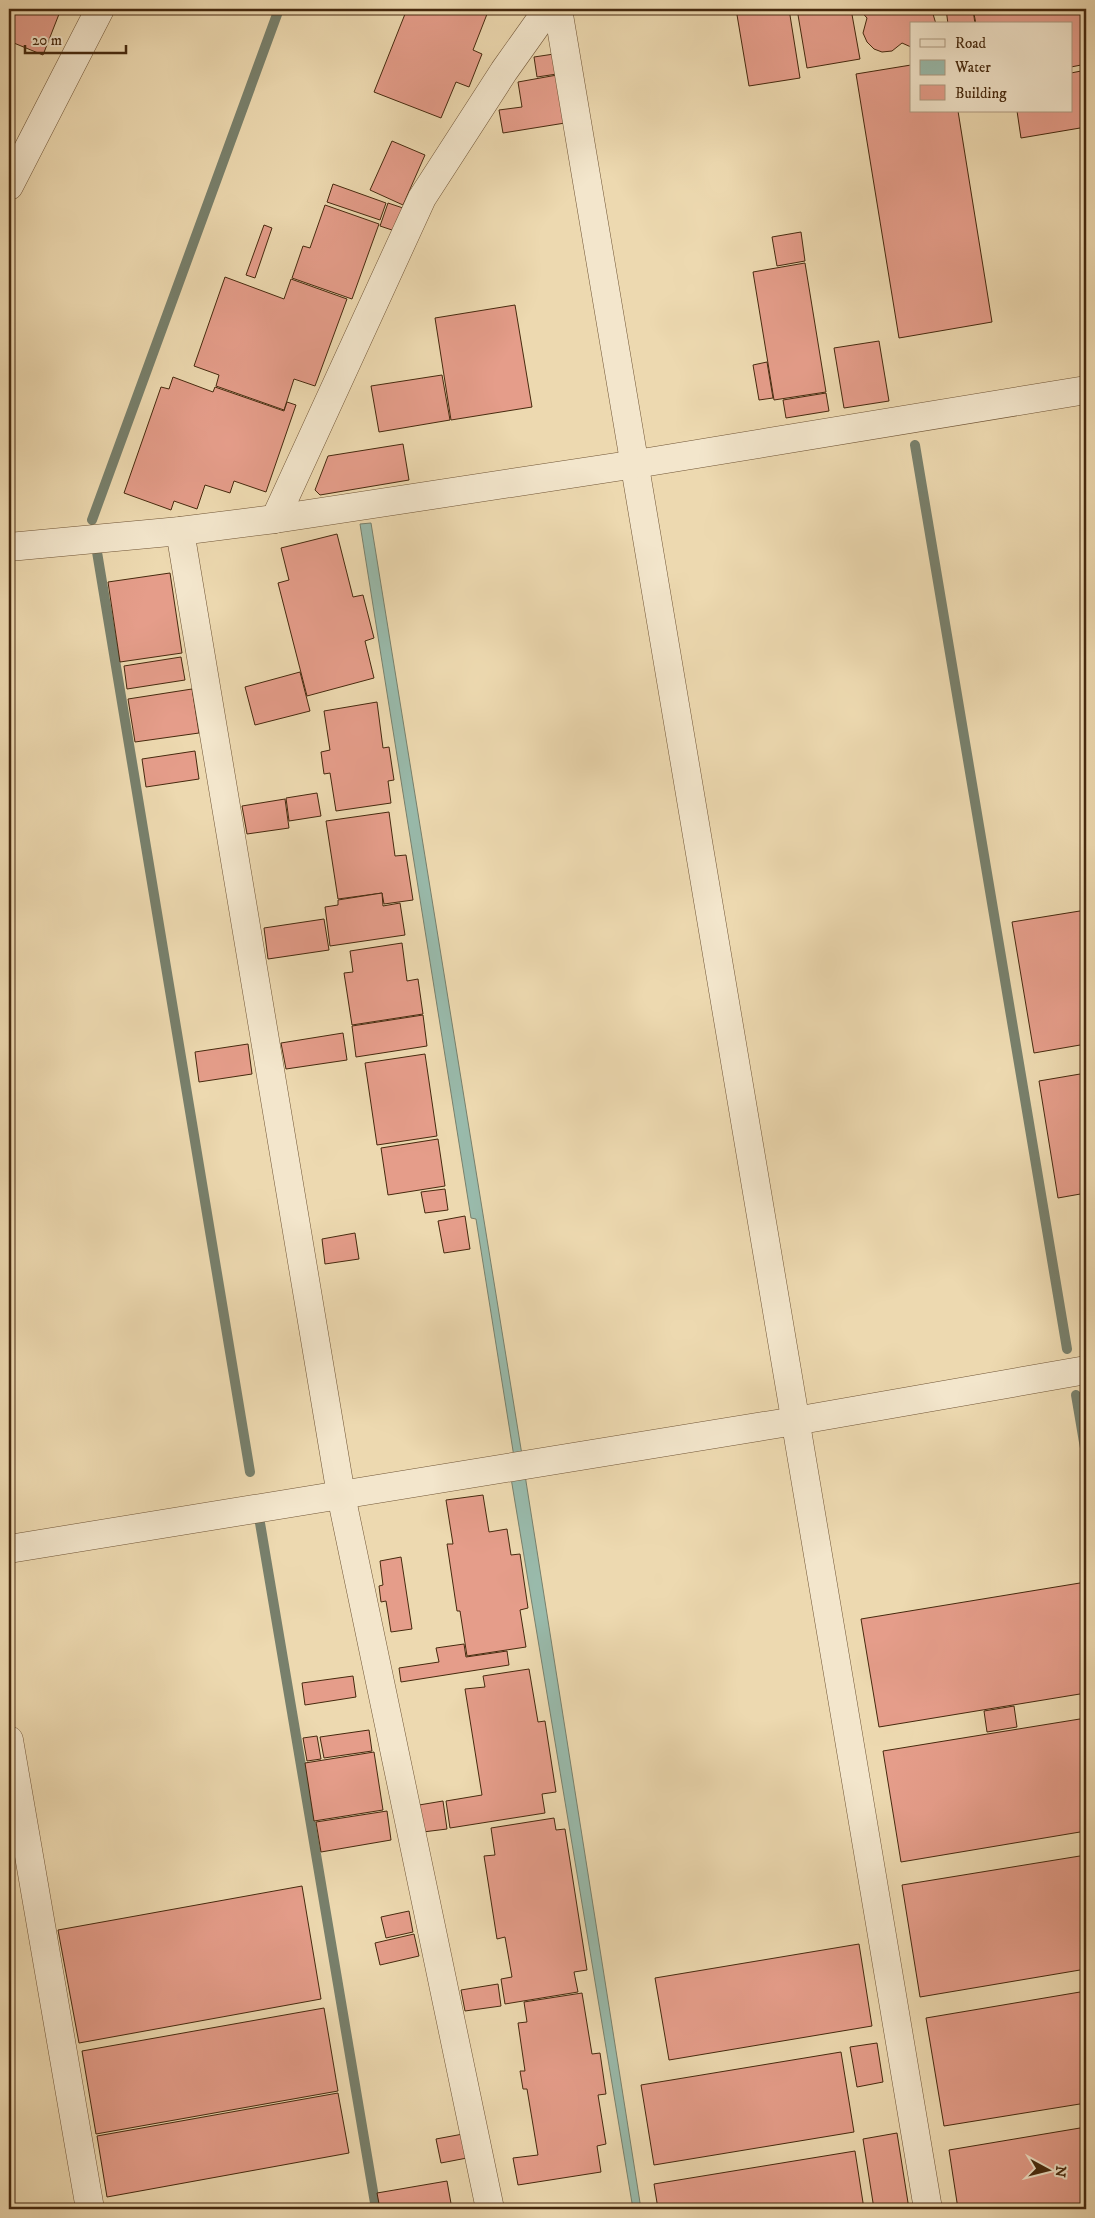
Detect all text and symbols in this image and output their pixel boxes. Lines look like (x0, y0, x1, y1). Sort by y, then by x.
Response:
scale bar (25, 22, 126, 54)
legend (910, 22, 1072, 112)
text: 20 m (32, 31, 62, 50)
text: Road (955, 34, 987, 53)
text: Water (954, 58, 991, 77)
text: Building (955, 84, 1007, 103)
north arrow (1022, 2146, 1072, 2196)
text: N (1050, 2165, 1070, 2179)

